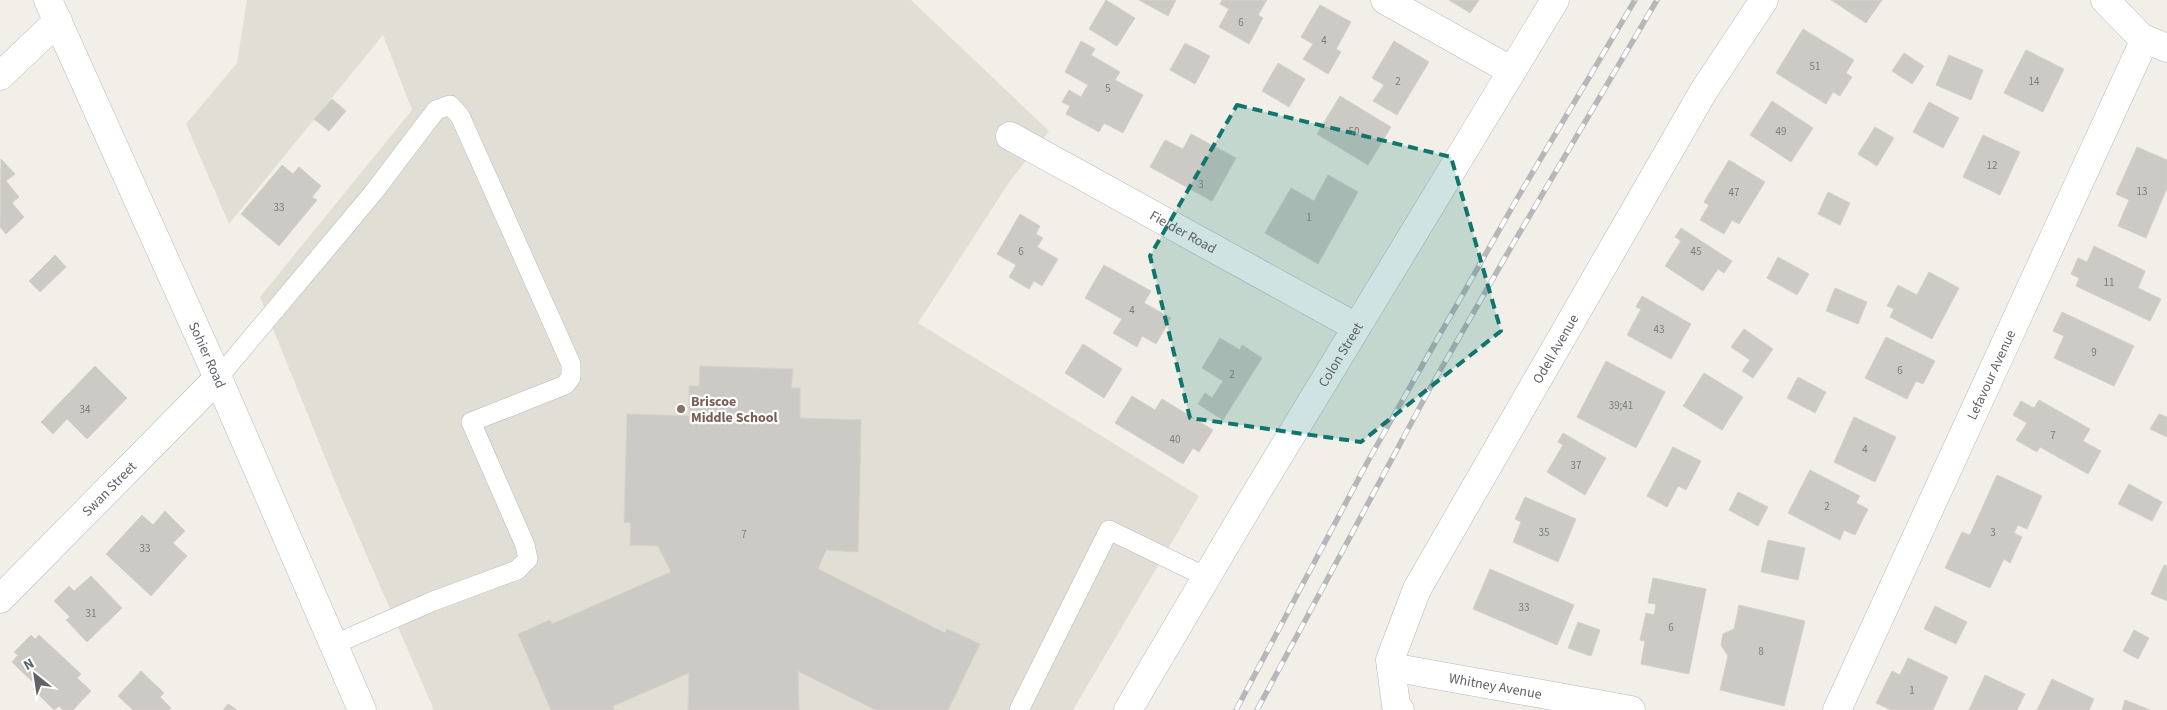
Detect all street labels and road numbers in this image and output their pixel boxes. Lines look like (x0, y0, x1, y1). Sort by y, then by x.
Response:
street label: Fielder Road (1146, 206, 1220, 259)
street label: Odell Avenue (1528, 311, 1584, 388)
street label: Sohier Road (183, 319, 230, 392)
street label: Colon Street (1314, 319, 1368, 391)
street label: Lefavour Avenue (1963, 327, 2021, 423)
street label: Swan Street (78, 457, 141, 521)
street label: Whitney Avenue (1447, 669, 1543, 705)

